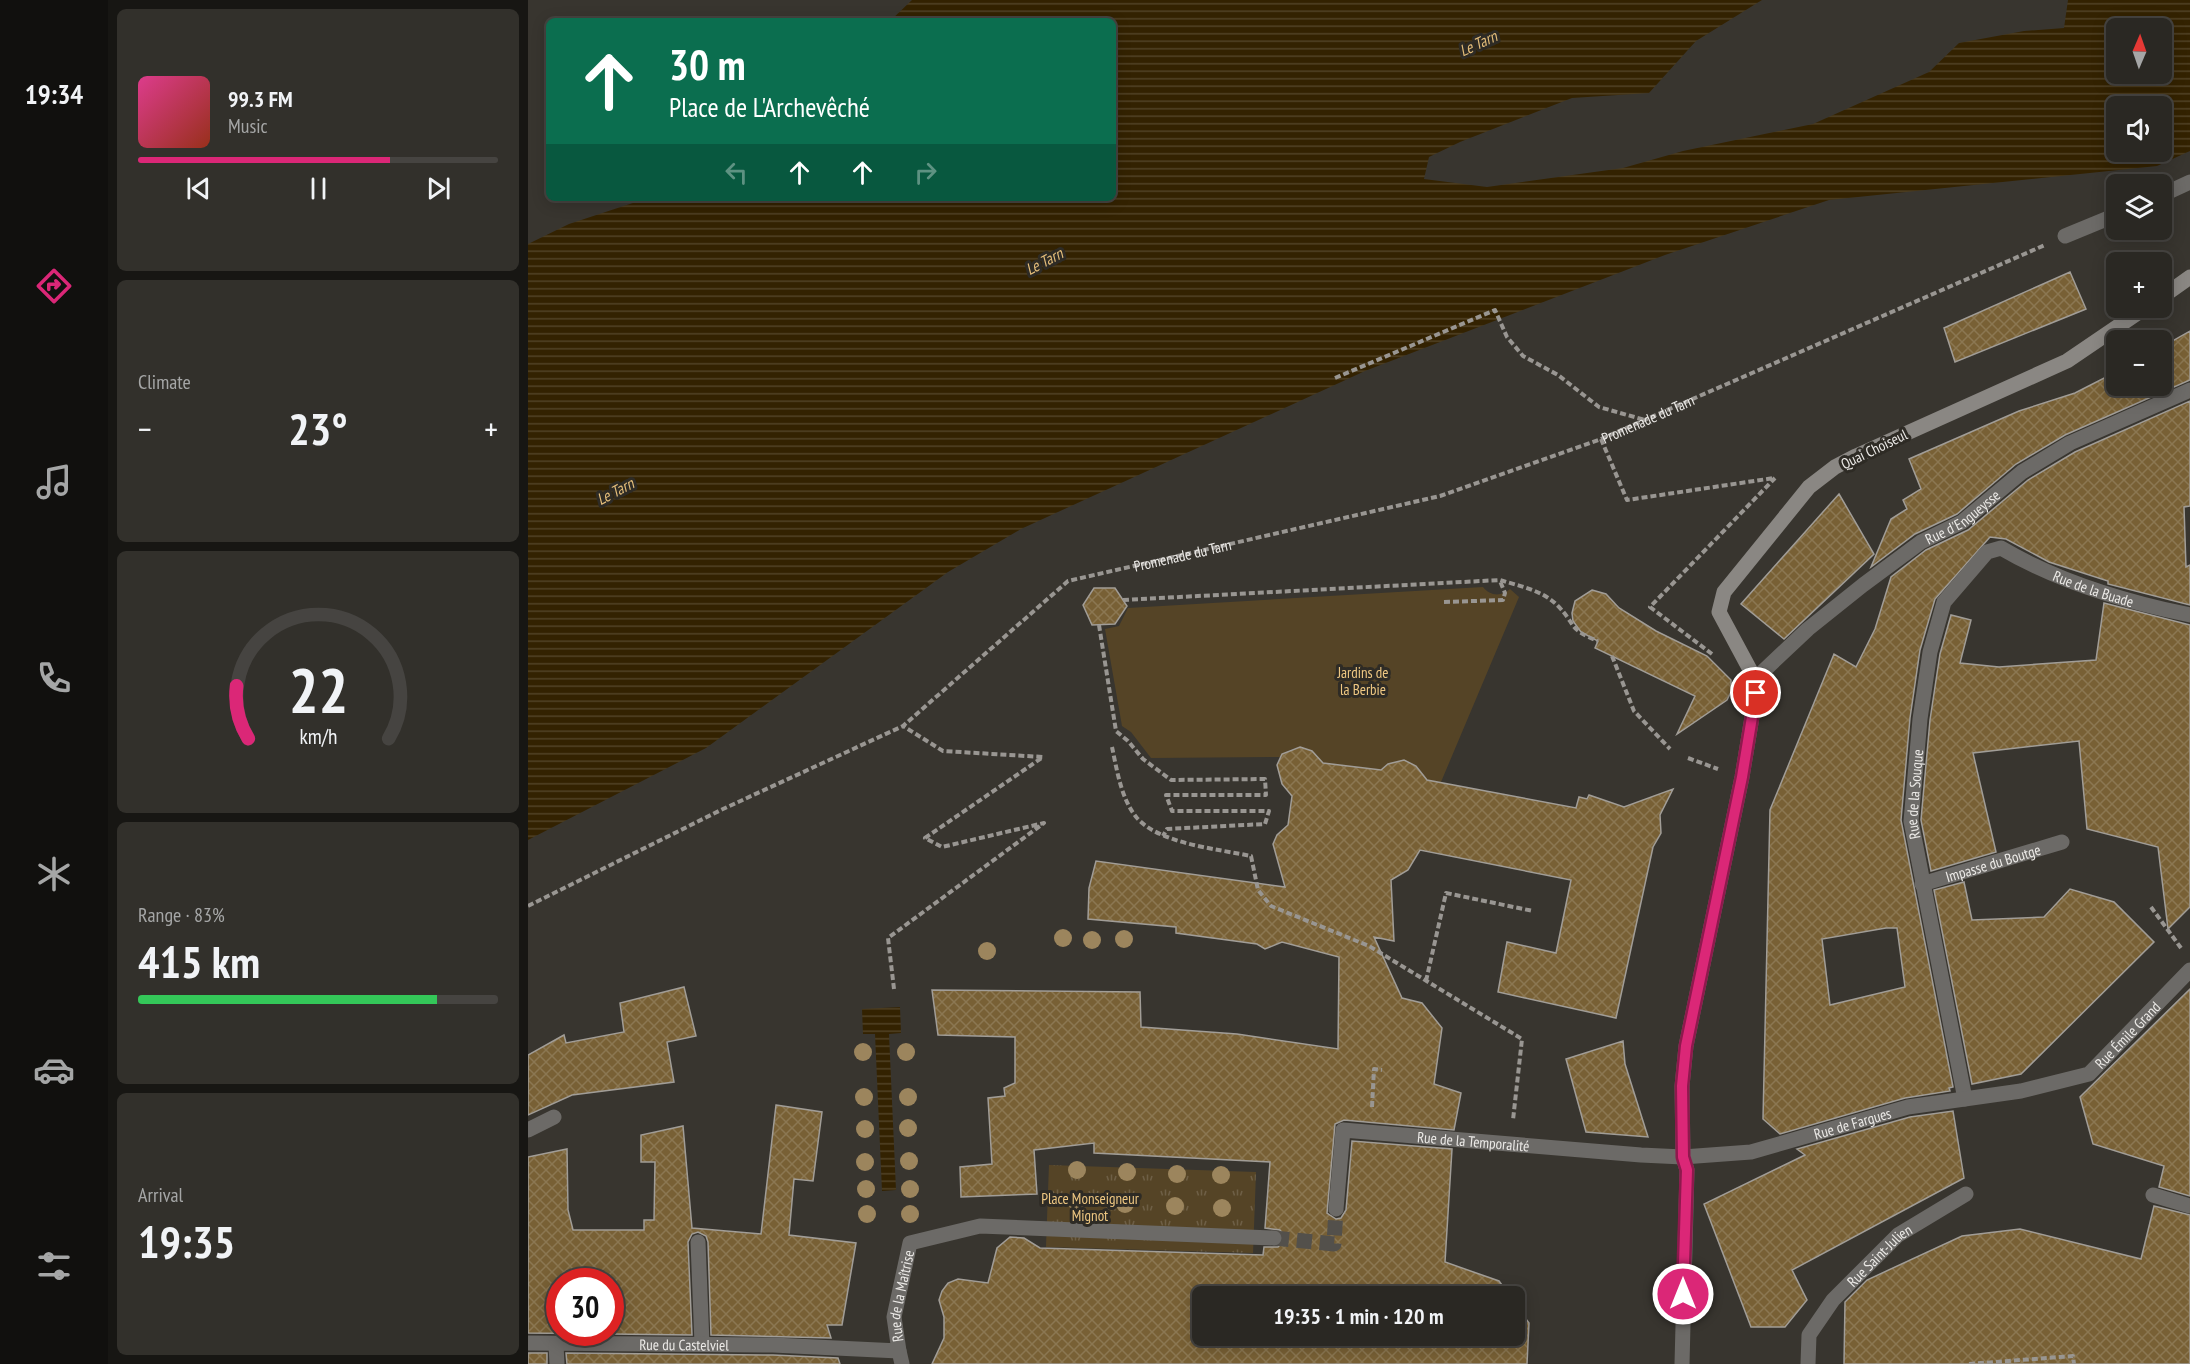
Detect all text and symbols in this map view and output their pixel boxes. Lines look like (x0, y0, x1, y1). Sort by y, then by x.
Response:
north arrow (2106, 18, 2172, 84)
map controls (2106, 18, 2172, 396)
water label: Le Tarn (1456, 25, 1501, 60)
text: 30 m (669, 37, 746, 92)
icon: ahead (570, 42, 648, 120)
text: 19:34 (25, 77, 83, 111)
text: 99.3 FM (228, 85, 293, 113)
text: Place de L'Archevêché (669, 90, 870, 124)
button: sound (2106, 96, 2172, 162)
text: Music (228, 113, 268, 139)
icon: left (720, 156, 753, 189)
icon: ahead (783, 156, 816, 189)
icon: ahead (846, 156, 879, 189)
icon: right (909, 156, 942, 189)
icon: previous (182, 172, 215, 205)
icon: pause (302, 172, 335, 205)
icon: next (422, 172, 455, 205)
button: layers (2106, 174, 2172, 240)
water label: Le Tarn (1022, 243, 1067, 279)
button: + (2106, 252, 2172, 318)
icon: directions (33, 265, 75, 307)
button: − (2106, 330, 2172, 396)
text: Climate (138, 369, 191, 395)
street label: Promenade du Tarn (1598, 390, 1697, 447)
text: 23° (288, 399, 348, 457)
text: − (138, 407, 152, 450)
text: + (484, 407, 498, 450)
street label: Quai Choiseul (1838, 425, 1911, 473)
icon: music (33, 461, 75, 503)
water label: Le Tarn (593, 473, 638, 509)
street label: Rue d'Engueysse (1922, 485, 2004, 548)
street label: Promenade du Tarn (1132, 535, 1233, 575)
street label: Rue de la Buade (2050, 566, 2136, 611)
text: 22 (288, 649, 348, 730)
icon: phone (33, 657, 75, 699)
park label: Jardins de la Berbie (1336, 663, 1389, 699)
pin (1730, 667, 1781, 718)
icon: arrive (1739, 676, 1772, 709)
text: km/h (299, 722, 337, 750)
street label: Rue de la Souque (1901, 748, 1927, 841)
street label: Impasse du Boutge (1943, 840, 2043, 886)
icon: climate (33, 853, 75, 895)
text: Range · 83% (138, 902, 225, 928)
text: 415 km (138, 932, 260, 990)
street label: Rue Émile Grand (2090, 997, 2164, 1072)
icon: car (33, 1049, 75, 1091)
street label: Rue de Fargues (1811, 1103, 1893, 1143)
street label: Rue de la Temporalité (1416, 1127, 1530, 1155)
text: Arrival (138, 1182, 183, 1208)
park label: Place Monseigneur Mignot (1041, 1189, 1140, 1225)
text: 19:35 (138, 1212, 235, 1270)
street label: Rue Saint-Julien (1842, 1220, 1915, 1291)
icon: filters (33, 1245, 75, 1287)
street label: Rue de la Maîtrise (884, 1248, 918, 1343)
position arrow (1651, 1262, 1715, 1326)
speed limit sign: 30 (546, 1268, 624, 1346)
text: 19:35 · 1 min · 120 m (1273, 1302, 1444, 1330)
street label: Rue du Castelviel (639, 1334, 729, 1354)

